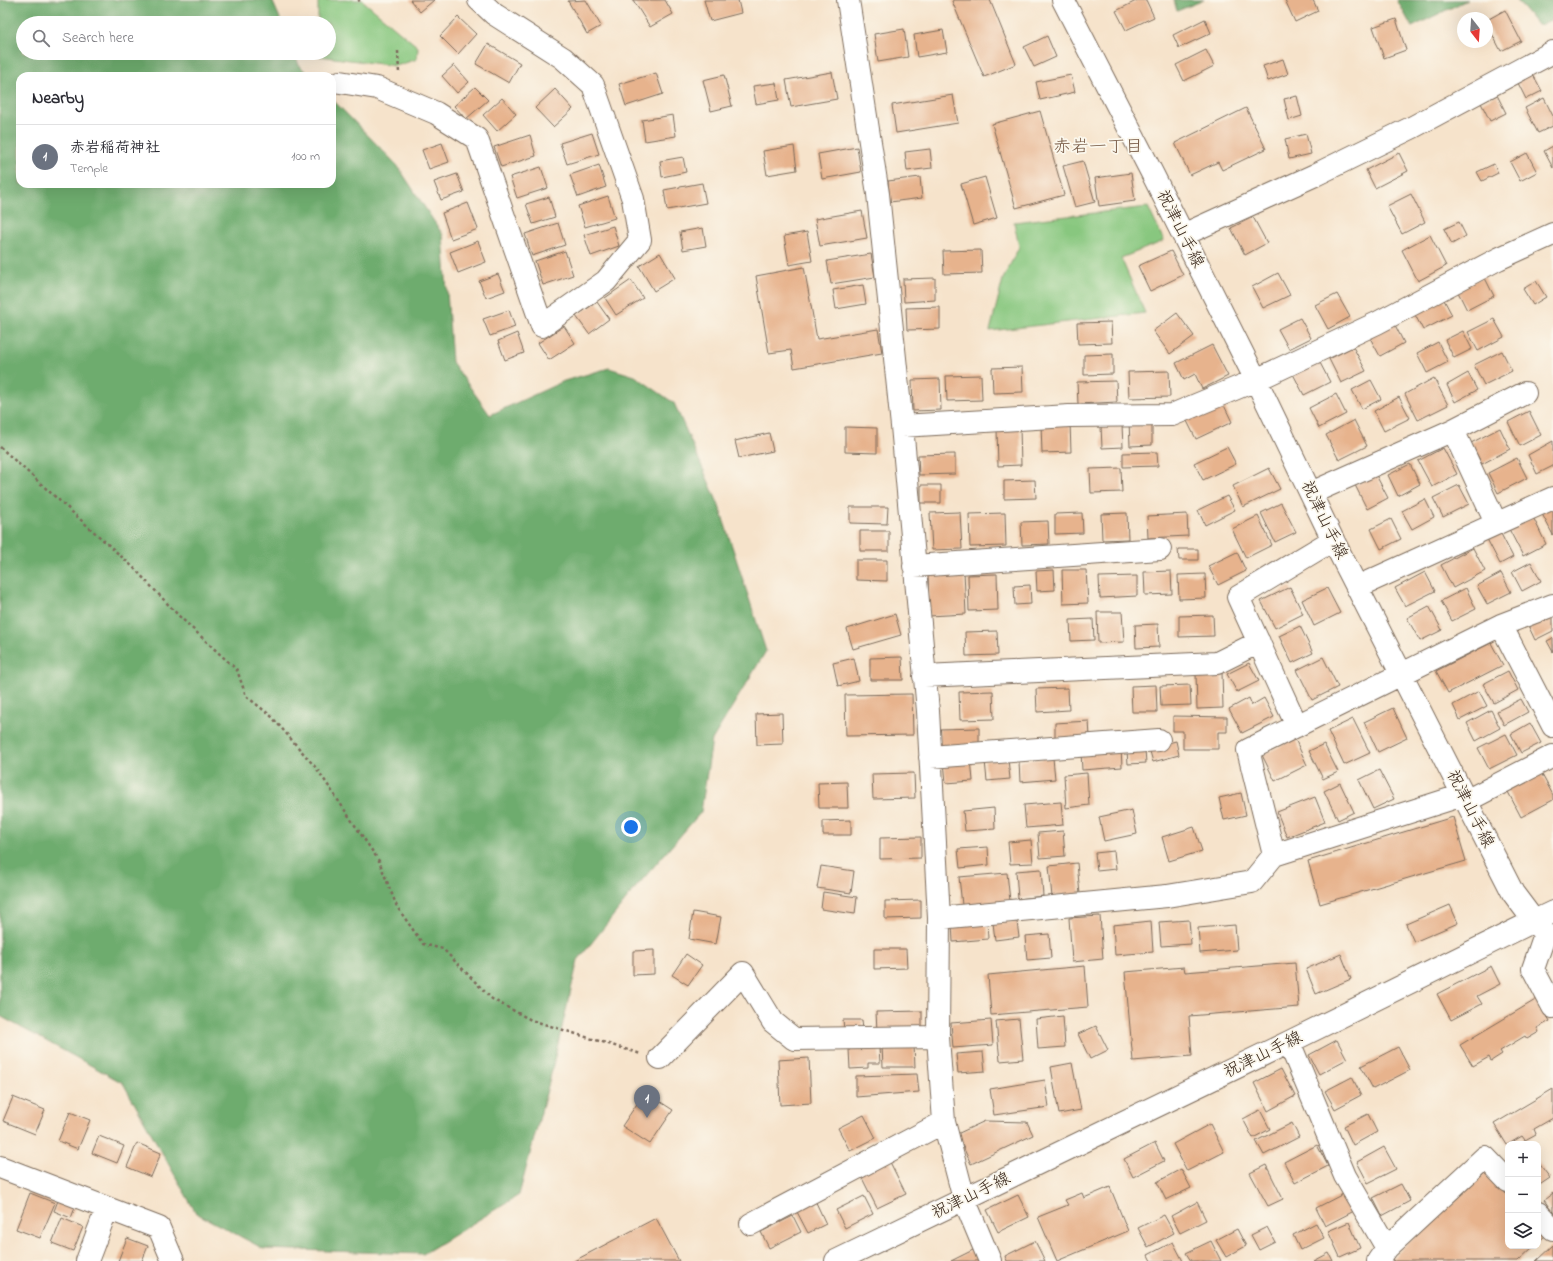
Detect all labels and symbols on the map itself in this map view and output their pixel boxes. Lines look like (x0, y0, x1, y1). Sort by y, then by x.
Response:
north arrow (1457, 12, 1493, 48)
district label: 赤岩一丁目 (1053, 135, 1143, 161)
street label: 祝津山手線 (1150, 185, 1210, 273)
street label: 祝津山手線 (1294, 476, 1354, 564)
street label: 祝津山手線 (1440, 765, 1500, 853)
your location (621, 817, 641, 837)
street label: 祝津山手線 (1219, 1025, 1307, 1085)
pin: 1 (634, 1085, 660, 1118)
street label: 祝津山手線 (927, 1166, 1015, 1226)

